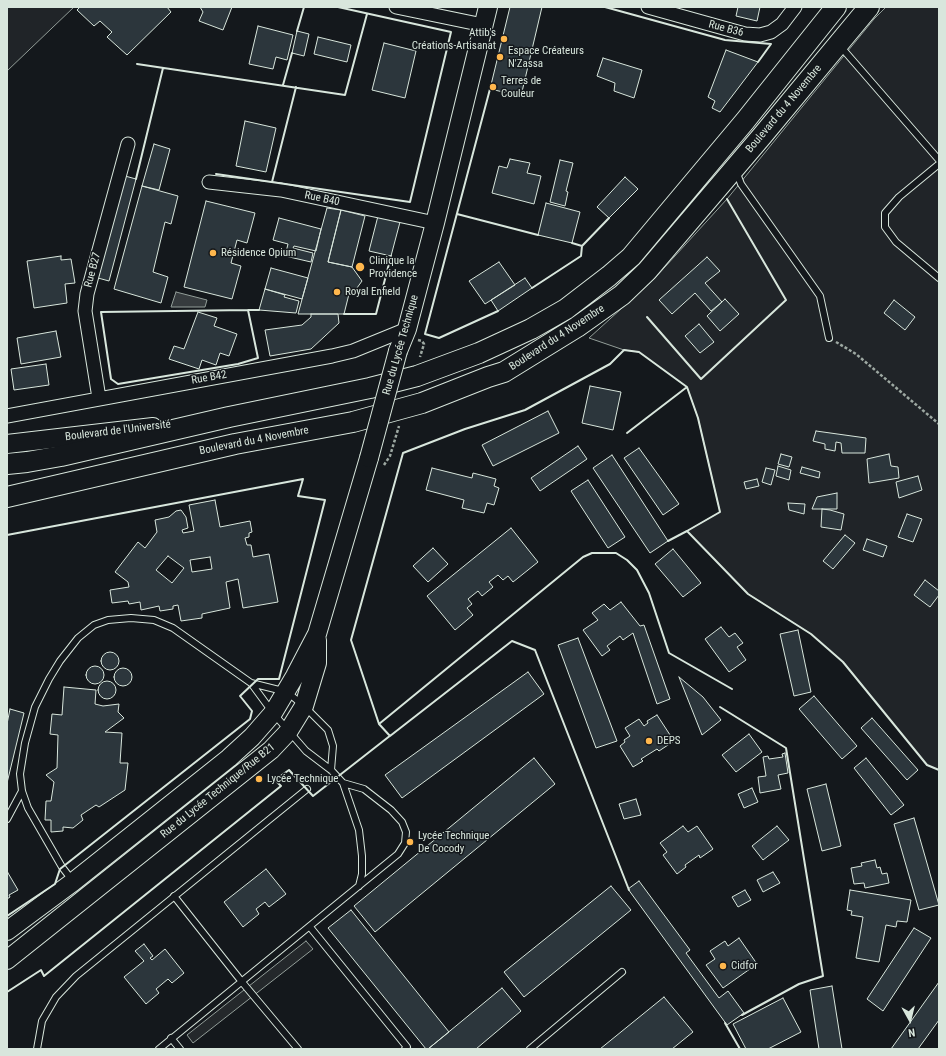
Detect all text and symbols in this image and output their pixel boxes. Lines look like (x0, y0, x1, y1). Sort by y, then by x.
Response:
street label: Rue B36 (707, 18, 745, 40)
place label: Attib's Créations-Artisanat (412, 26, 496, 52)
marker: Attib's Créations-Artisanat (499, 34, 509, 44)
place label: Espace Créateurs N'Zassa (508, 44, 584, 70)
marker: Espace Créateurs N'Zassa (495, 52, 505, 62)
street label: Boulevard du 4 Novembre (743, 62, 825, 156)
place label: Terres de Couleur (501, 74, 541, 100)
marker: Terres de Couleur (488, 82, 498, 92)
street label: Rue B40 (303, 189, 341, 209)
place label: Résidence Opium (221, 246, 296, 260)
marker: Résidence Opium (208, 248, 218, 258)
street label: Rue B27 (82, 251, 104, 289)
place label: Clinique la Providence (369, 254, 417, 280)
marker: Clinique la Providence (354, 261, 366, 273)
place label: Royal Enfield (345, 285, 400, 299)
marker: Royal Enfield (332, 287, 342, 297)
street label: Rue du Lycée Technique (380, 293, 422, 397)
street label: Boulevard du 4 Novembre (507, 302, 607, 374)
street label: Rue B42 (190, 368, 228, 388)
street label: Boulevard de l'Université (64, 418, 172, 444)
street label: Boulevard du 4 Novembre (198, 424, 310, 458)
place label: DEPS (657, 734, 681, 748)
marker: DEPS (644, 736, 654, 746)
street label: Rue du Lycée Technique/Rue B21 (158, 741, 278, 841)
place label: Lycée Technique (267, 772, 339, 786)
marker: Lycée Technique (254, 774, 264, 784)
place label: Lycée Technique De Cocody (418, 829, 490, 855)
marker: Lycée Technique De Cocody (405, 837, 415, 847)
place label: Cidfor (731, 959, 758, 973)
marker: Cidfor (718, 961, 728, 971)
north arrow (890, 1000, 930, 1040)
text: N (907, 1025, 916, 1039)

